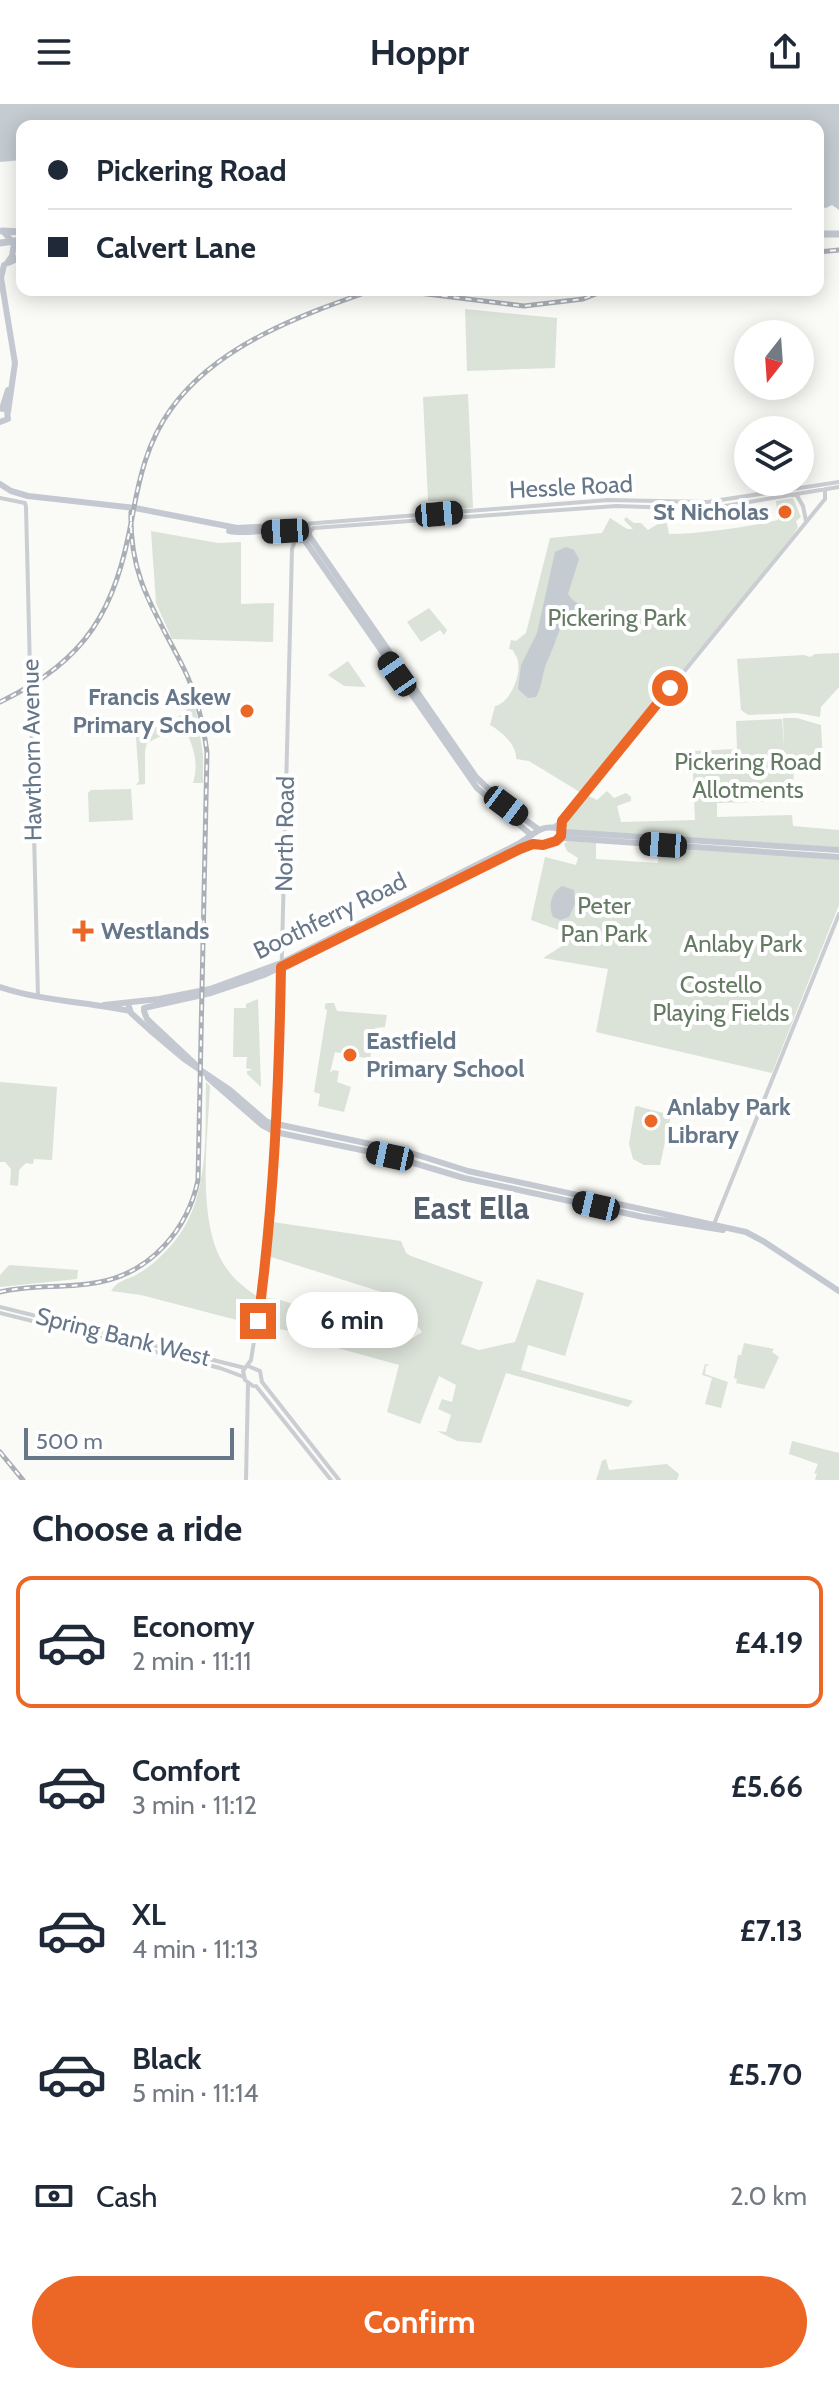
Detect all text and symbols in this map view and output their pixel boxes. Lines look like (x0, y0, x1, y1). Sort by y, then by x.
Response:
icon: menu (32, 30, 76, 74)
text: Hoppr (370, 30, 469, 74)
icon: share (763, 30, 807, 74)
text: Pickering Road (96, 152, 287, 189)
text: Calvert Lane (96, 229, 256, 266)
north arrow (734, 320, 814, 400)
map controls (734, 320, 814, 496)
button: layers (734, 416, 814, 496)
street label: Hessle Road (508, 469, 634, 504)
place label: St Nicholas (653, 497, 769, 526)
car (414, 500, 464, 528)
marker: St Nicholas (776, 503, 794, 521)
car (260, 518, 310, 544)
park label: Pickering Park (548, 603, 687, 632)
car (373, 647, 421, 701)
street label: Hawthorn Avenue (15, 659, 48, 841)
route start (652, 670, 688, 706)
place label: Francis Askew Primary School (72, 682, 232, 739)
marker: Francis Askew Primary School (238, 702, 256, 720)
park label: Pickering Road Allotments (674, 747, 822, 804)
street label: North Road (269, 776, 300, 892)
car (480, 782, 532, 830)
car (638, 831, 688, 859)
street label: Boothferry Road (249, 866, 411, 965)
park label: Peter Pan Park (561, 891, 648, 948)
place label: Westlands (101, 916, 209, 945)
marker: Westlands (72, 920, 94, 942)
park label: Anlaby Park (683, 929, 803, 958)
park label: Costello Playing Fields (653, 970, 789, 1027)
place label: Eastfield Primary School (366, 1026, 525, 1083)
marker: Eastfield Primary School (341, 1046, 359, 1064)
place label: Anlaby Park Library (667, 1092, 791, 1149)
marker: Anlaby Park Library (642, 1112, 660, 1130)
car (364, 1139, 416, 1173)
district label: East Ella (413, 1188, 529, 1227)
car (570, 1189, 622, 1223)
callout: 6 min (286, 1293, 418, 1349)
street label: Spring Bank West (33, 1301, 213, 1372)
route end (240, 1303, 276, 1339)
text: 6 min (320, 1304, 384, 1336)
scale bar (24, 1424, 234, 1460)
text: 500 m (36, 1428, 103, 1455)
text: Choose a ride (32, 1506, 242, 1550)
icon: car (36, 1606, 108, 1678)
text: Economy (132, 1608, 255, 1645)
text: £4.19 (735, 1624, 803, 1661)
text: 2 min · 11:11 (132, 1645, 252, 1677)
icon: car (36, 1750, 108, 1822)
text: Comfort (132, 1752, 240, 1789)
text: £5.66 (731, 1768, 803, 1805)
text: 3 min · 11:12 (132, 1789, 257, 1821)
icon: car (36, 1894, 108, 1966)
text: XL (132, 1896, 166, 1933)
text: £7.13 (740, 1912, 803, 1949)
text: 4 min · 11:13 (132, 1933, 259, 1965)
icon: car (36, 2038, 108, 2110)
text: Black (132, 2040, 202, 2077)
text: £5.70 (728, 2056, 803, 2093)
text: 5 min · 11:14 (132, 2077, 259, 2109)
icon: cash (32, 2174, 76, 2218)
text: Cash (96, 2178, 158, 2215)
text: 2.0 km (730, 2180, 807, 2212)
button: Confirm (32, 2276, 807, 2368)

